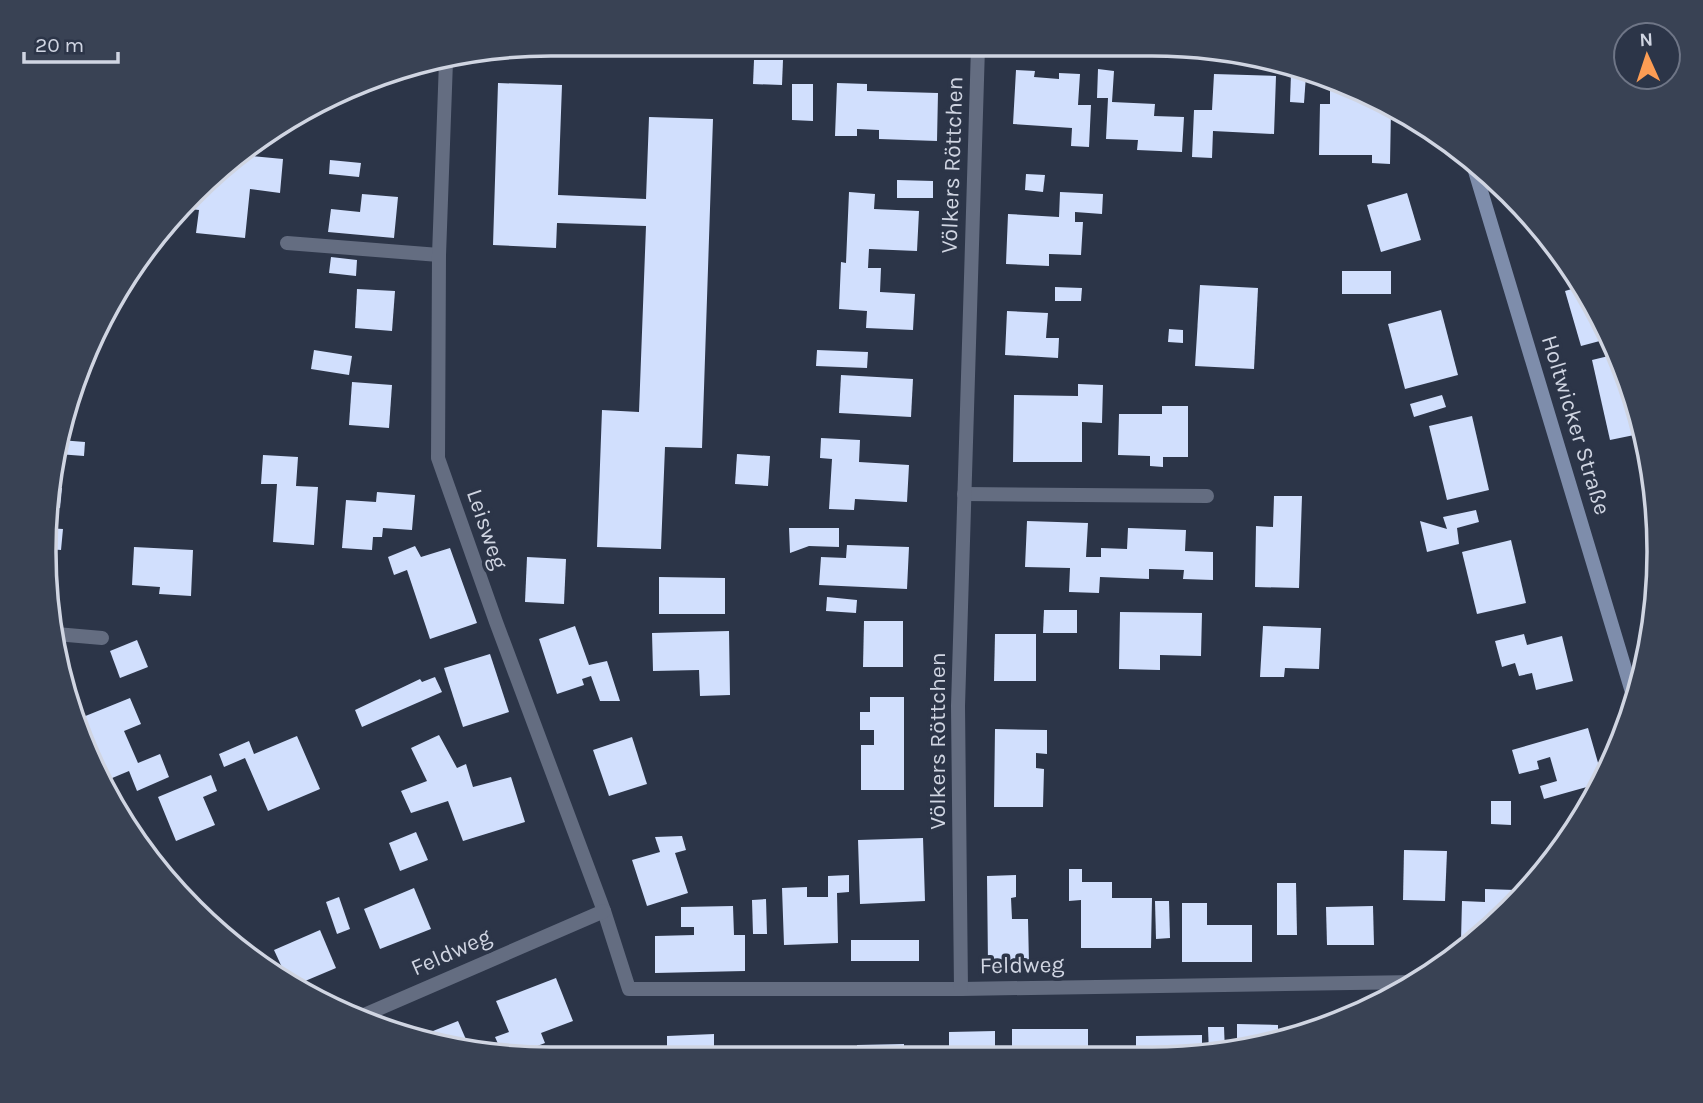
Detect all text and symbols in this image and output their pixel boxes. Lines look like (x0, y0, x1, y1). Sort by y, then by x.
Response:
scale bar (24, 21, 119, 65)
north arrow (1612, 21, 1682, 91)
text: N (1639, 29, 1654, 51)
text: 20 m (35, 33, 84, 57)
street label: Völkers Röttchen (935, 76, 969, 254)
street label: Holtwicker Straße (1536, 332, 1616, 518)
street label: Leisweg (461, 485, 513, 573)
street label: Völkers Röttchen (924, 652, 951, 830)
street label: Feldweg (407, 922, 495, 982)
street label: Feldweg (979, 951, 1065, 979)

